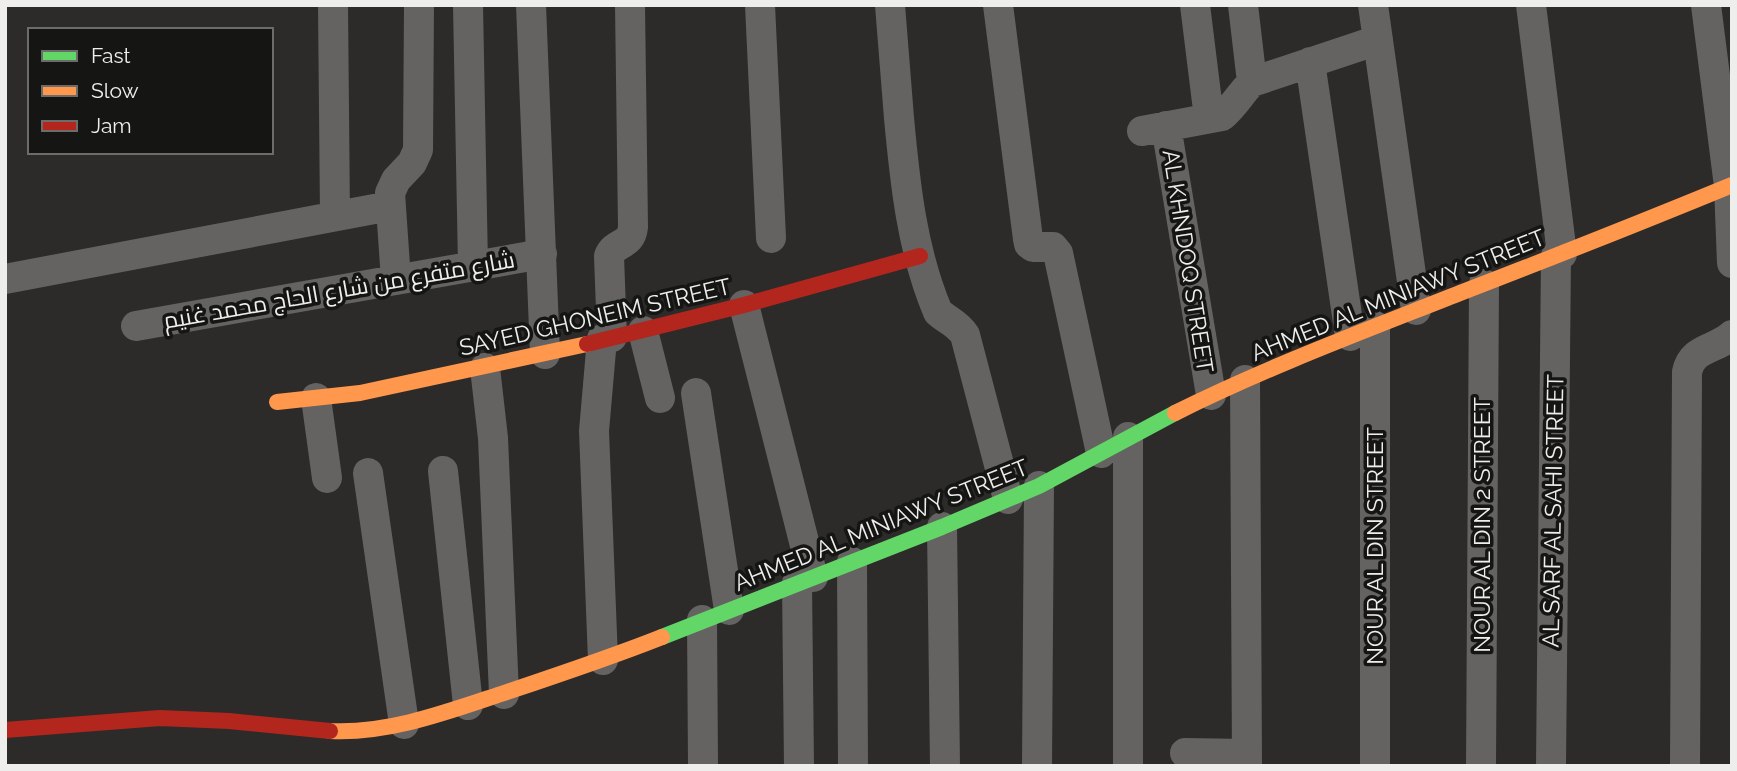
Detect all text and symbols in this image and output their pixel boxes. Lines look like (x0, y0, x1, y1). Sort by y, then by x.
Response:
legend (28, 28, 273, 154)
text: Fast (91, 43, 131, 68)
text: Slow (91, 78, 139, 103)
text: Jam (91, 113, 132, 138)
street label: AL KHNDOQ STREET (1158, 147, 1219, 374)
street label: AHMED AL MINIAWY STREET (1247, 223, 1549, 366)
street label: شارع متفرع من شارع الحاج محمد غنيم (161, 245, 517, 337)
street label: SAYED GHONEIM STREET (456, 272, 733, 361)
street label: AL SARF AL SAHI STREET (1537, 374, 1568, 648)
street label: NOUR AL DIN 2 STREET (1468, 397, 1495, 653)
street label: NOUR AL DIN STREET (1361, 427, 1388, 665)
street label: AHMED AL MINIAWY STREET (730, 453, 1032, 596)

